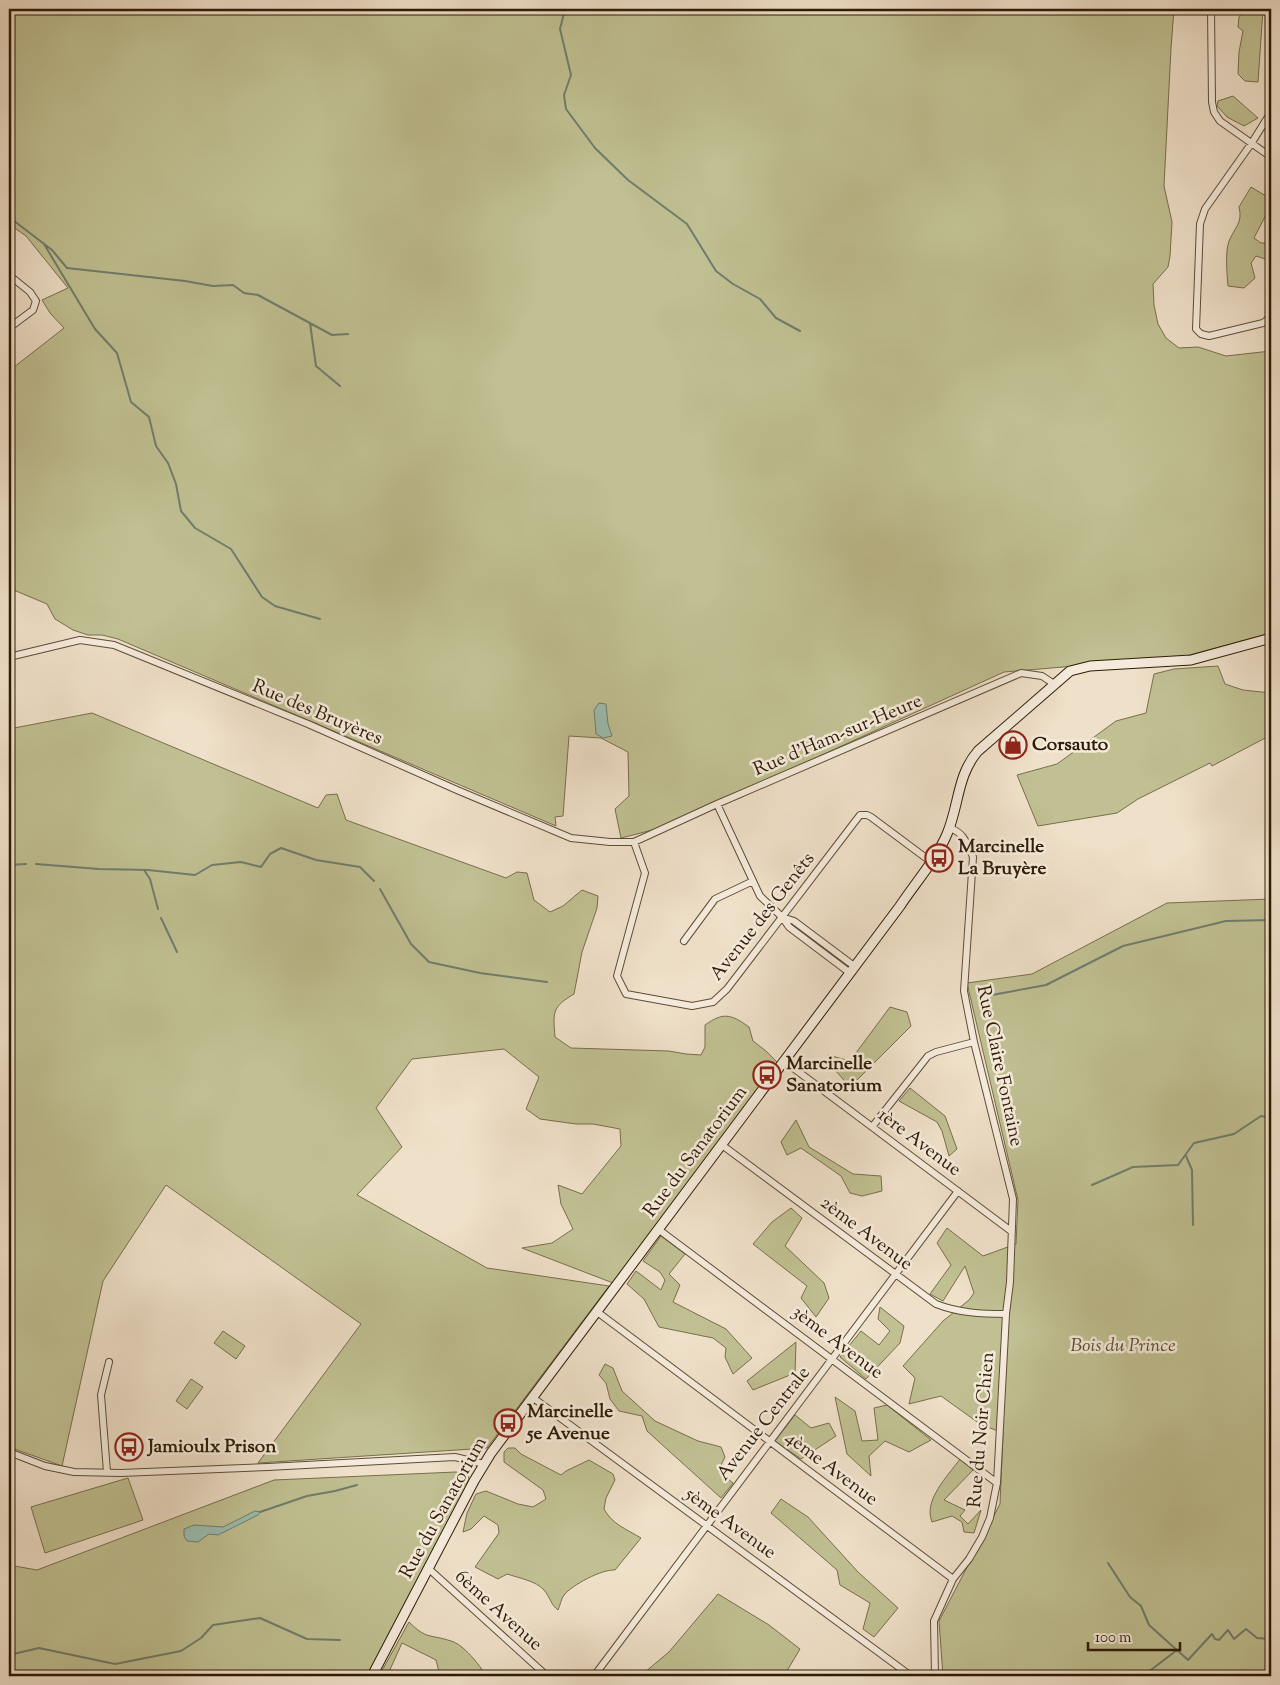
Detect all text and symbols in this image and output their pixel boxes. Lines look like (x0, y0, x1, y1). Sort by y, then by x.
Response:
street label: Rue des Bruyères (248, 673, 386, 753)
street label: Rue d'Ham-sur-Heure (749, 688, 927, 784)
shop icon: Corsauto (998, 730, 1028, 760)
place label: Corsauto (1032, 732, 1109, 759)
place label: Marcinelle La Bruyère (958, 834, 1046, 883)
bus stop icon: Marcinelle La Bruyère (924, 843, 954, 873)
street label: Avenue des Genêts (704, 847, 822, 987)
street label: Rue Claire Fontaine (969, 983, 1029, 1149)
place label: Marcinelle Sanatorium (786, 1051, 882, 1100)
bus stop icon: Marcinelle Sanatorium (752, 1060, 782, 1090)
street label: Rue du Sanatorium (638, 1080, 755, 1223)
street label: 1ère Avenue (871, 1103, 967, 1184)
street label: 2ème Avenue (814, 1190, 918, 1278)
street label: 3ème Avenue (786, 1300, 888, 1386)
park label: Bois du Prince (1070, 1333, 1176, 1360)
street label: Rue du Noir Chien (962, 1351, 1002, 1509)
street label: Avenue Centrale (711, 1361, 817, 1487)
place label: Marcinelle 5e Avenue (525, 1399, 613, 1448)
bus stop icon: Marcinelle 5e Avenue (493, 1408, 523, 1438)
street label: 4ème Avenue (779, 1425, 883, 1513)
bus stop icon: Jamioulx Prison (114, 1432, 144, 1462)
street label: Rue du Sanatorium (394, 1432, 494, 1584)
place label: Jamioulx Prison (146, 1434, 277, 1461)
street label: 5ème Avenue (678, 1481, 781, 1567)
street label: 6ème Avenue (448, 1564, 548, 1658)
scale bar (1088, 1620, 1180, 1652)
text: 100 m (1095, 1628, 1132, 1649)

